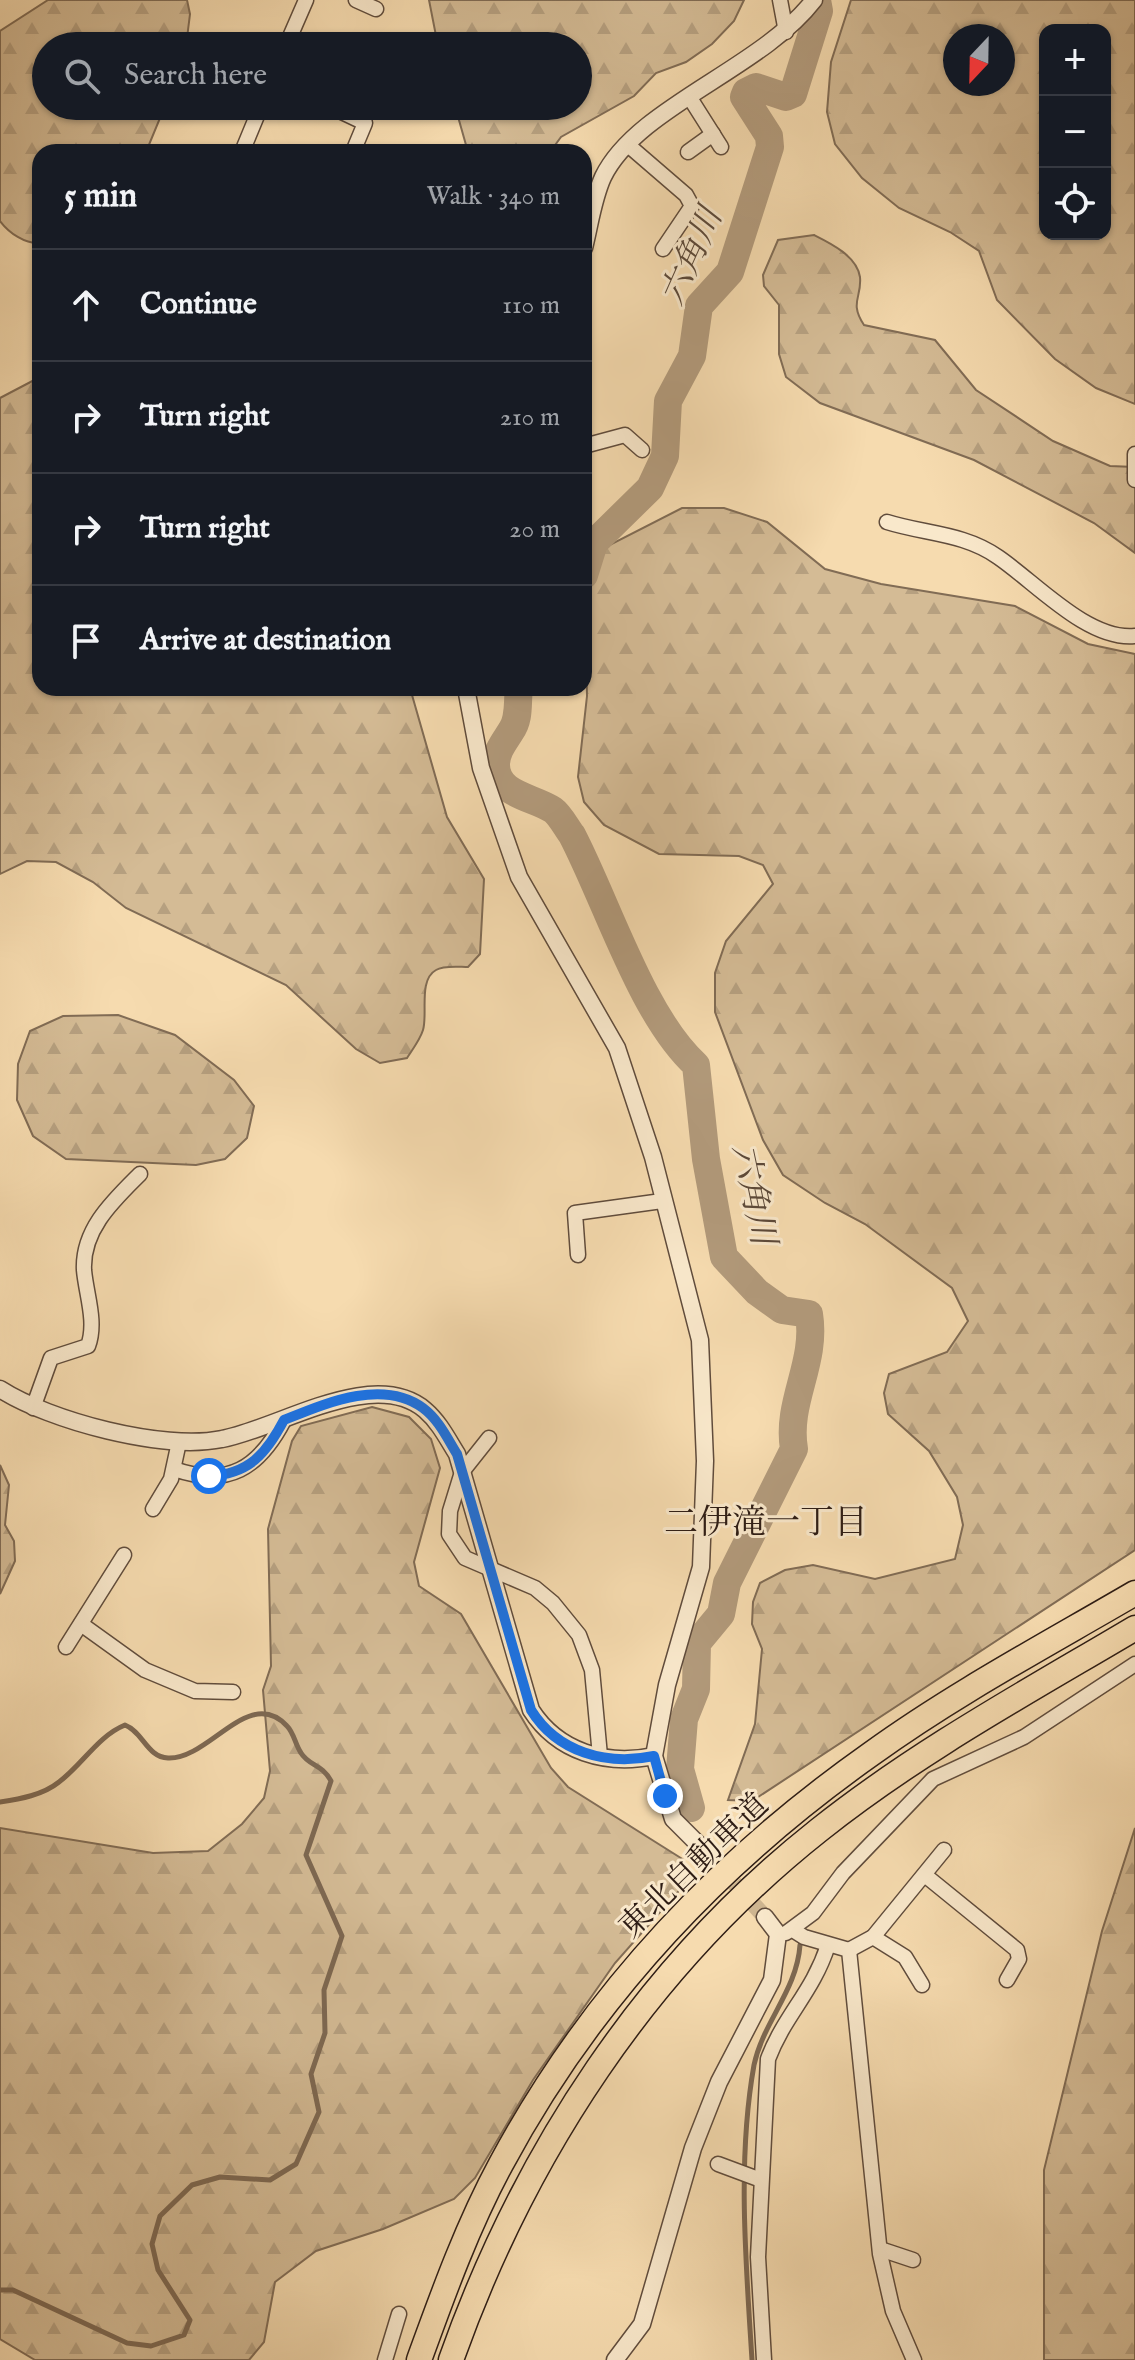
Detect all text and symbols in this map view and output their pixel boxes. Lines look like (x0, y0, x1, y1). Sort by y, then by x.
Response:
north arrow (943, 24, 1015, 96)
map controls (1039, 24, 1111, 240)
button: + (1039, 24, 1111, 96)
search box (32, 32, 592, 120)
icon: search (60, 54, 104, 98)
text: Search here (124, 57, 267, 95)
button: − (1039, 96, 1111, 168)
button: locate (1039, 168, 1111, 240)
text: 5 min (64, 175, 137, 218)
text: Walk · 340 m (426, 180, 560, 213)
water label: 六角川 (652, 198, 734, 312)
icon: ahead (64, 283, 108, 327)
text: Continue (140, 286, 257, 324)
text: 110 m (502, 289, 560, 322)
icon: right (64, 395, 108, 439)
text: Turn right (140, 398, 270, 436)
text: 210 m (500, 401, 560, 434)
icon: right (64, 507, 108, 551)
text: Turn right (140, 510, 270, 548)
text: 20 m (509, 513, 560, 546)
icon: arrive (64, 619, 108, 663)
text: Arrive at destination (140, 622, 391, 660)
water label: 六角川 (721, 1140, 785, 1253)
route start (191, 1458, 227, 1494)
district label: 二伊滝一丁目 (664, 1502, 868, 1545)
route end (647, 1778, 683, 1814)
street label: 東北自動車道 (611, 1785, 778, 1948)

